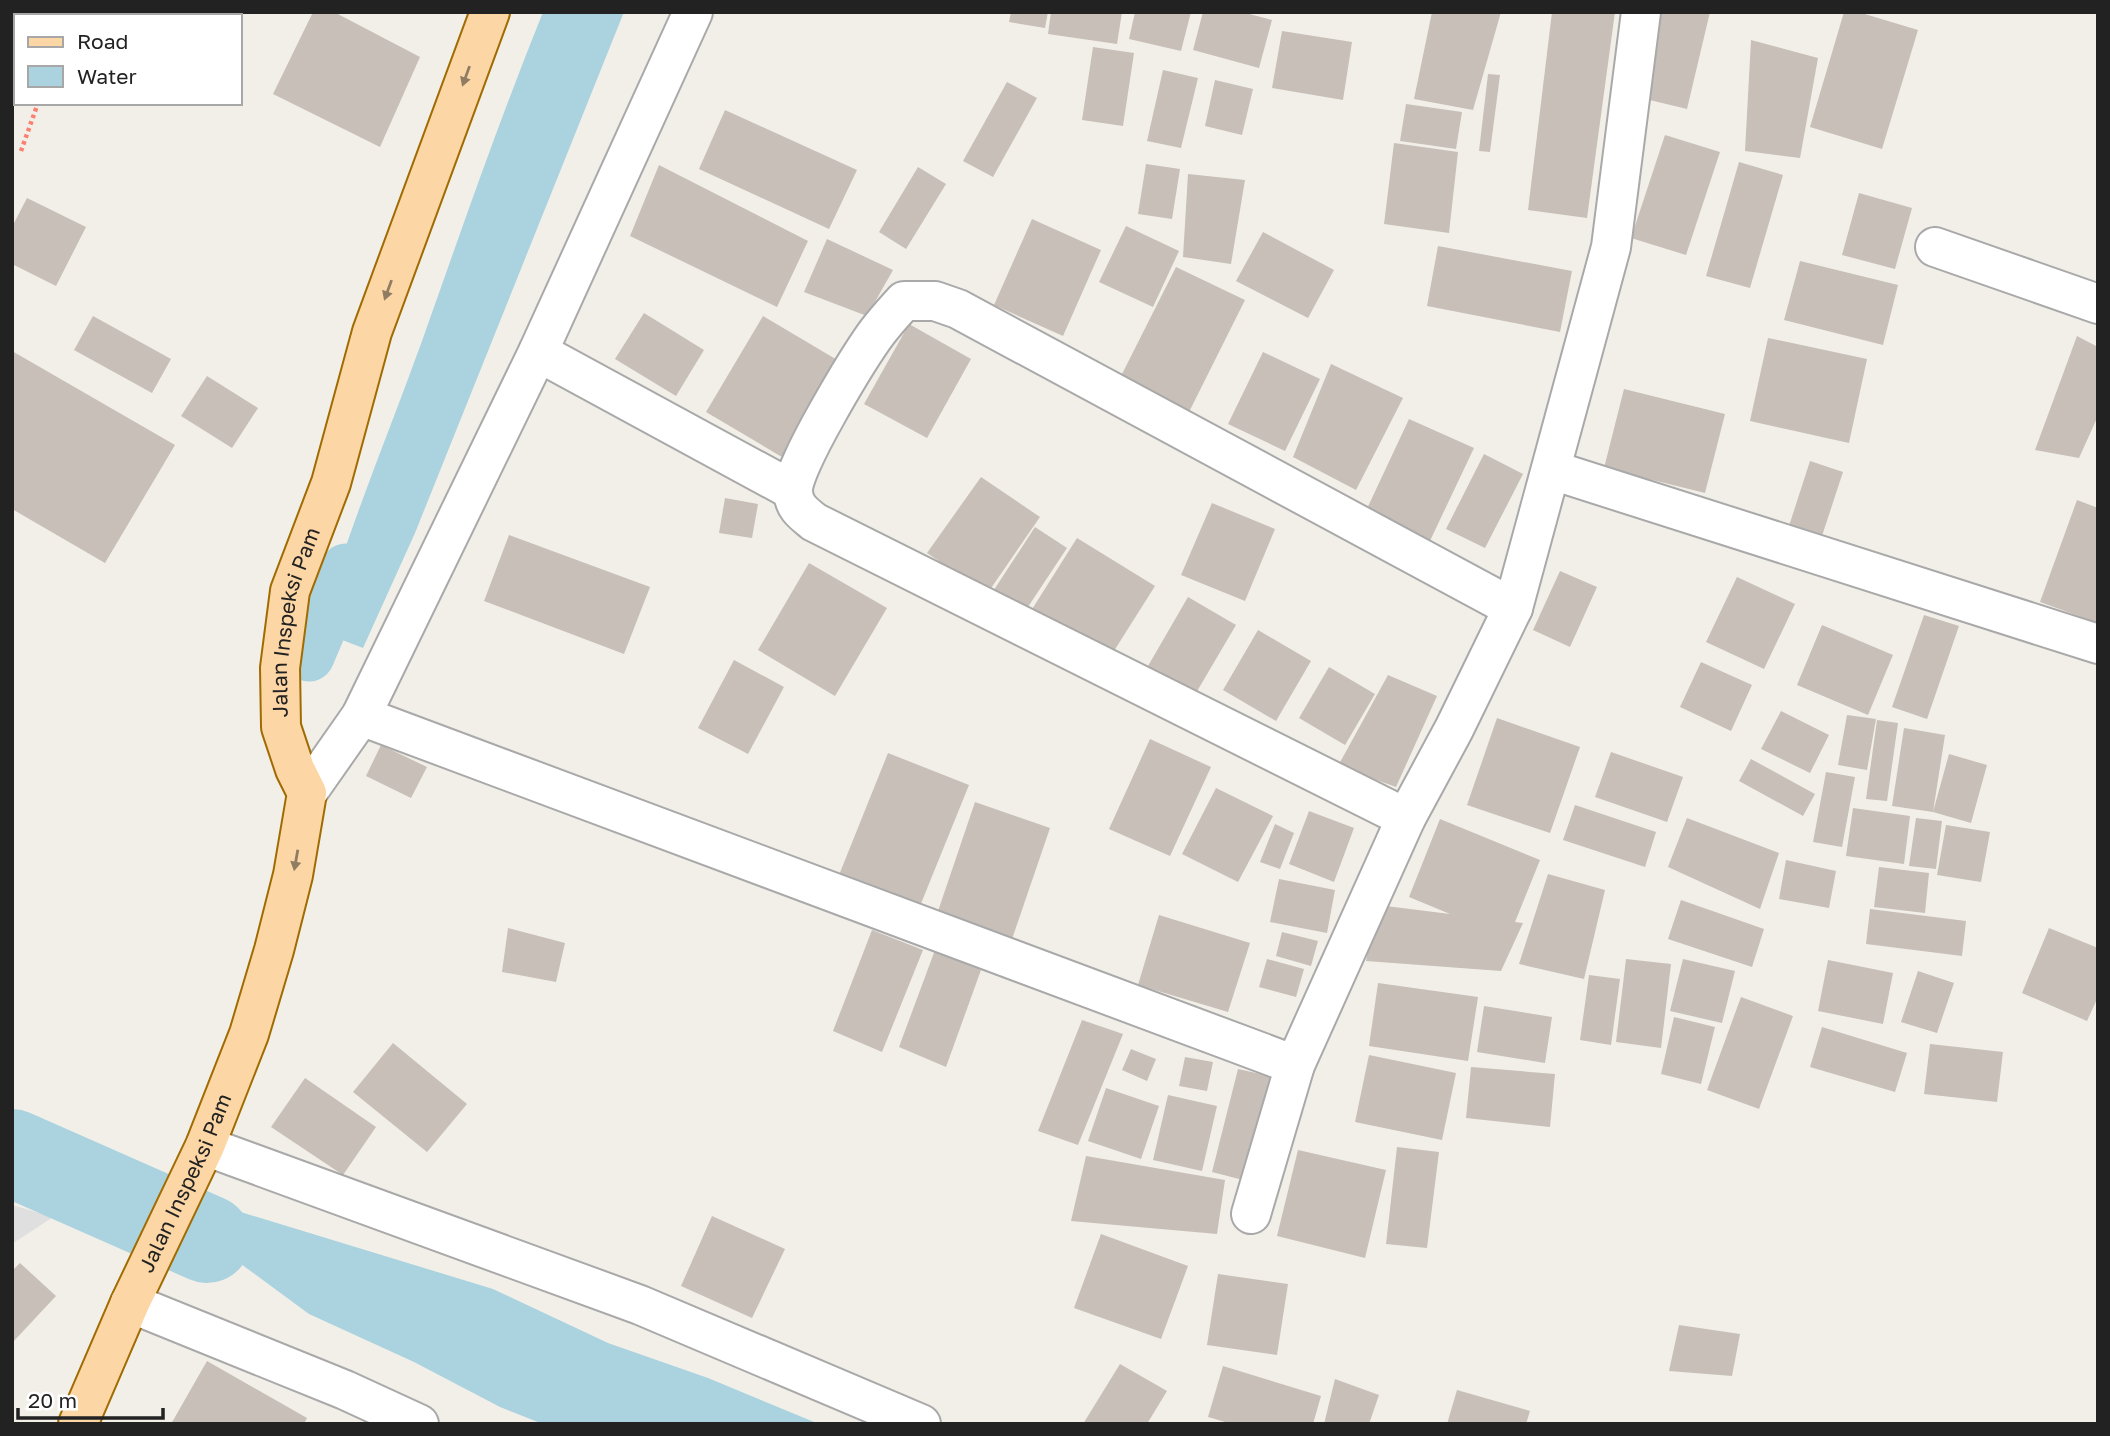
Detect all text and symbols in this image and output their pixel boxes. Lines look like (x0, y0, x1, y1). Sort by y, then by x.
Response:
legend (14, 14, 242, 105)
text: Road (77, 28, 128, 54)
text: Water (77, 63, 137, 89)
one-way arrow (460, 66, 471, 87)
one-way arrow (382, 279, 393, 300)
street label: Jalan Inspeksi Pam (266, 523, 325, 718)
one-way arrow (290, 849, 301, 871)
street label: Jalan Inspeksi Pam (133, 1089, 236, 1276)
scale bar (18, 1376, 163, 1420)
text: 20 m (28, 1387, 77, 1413)

